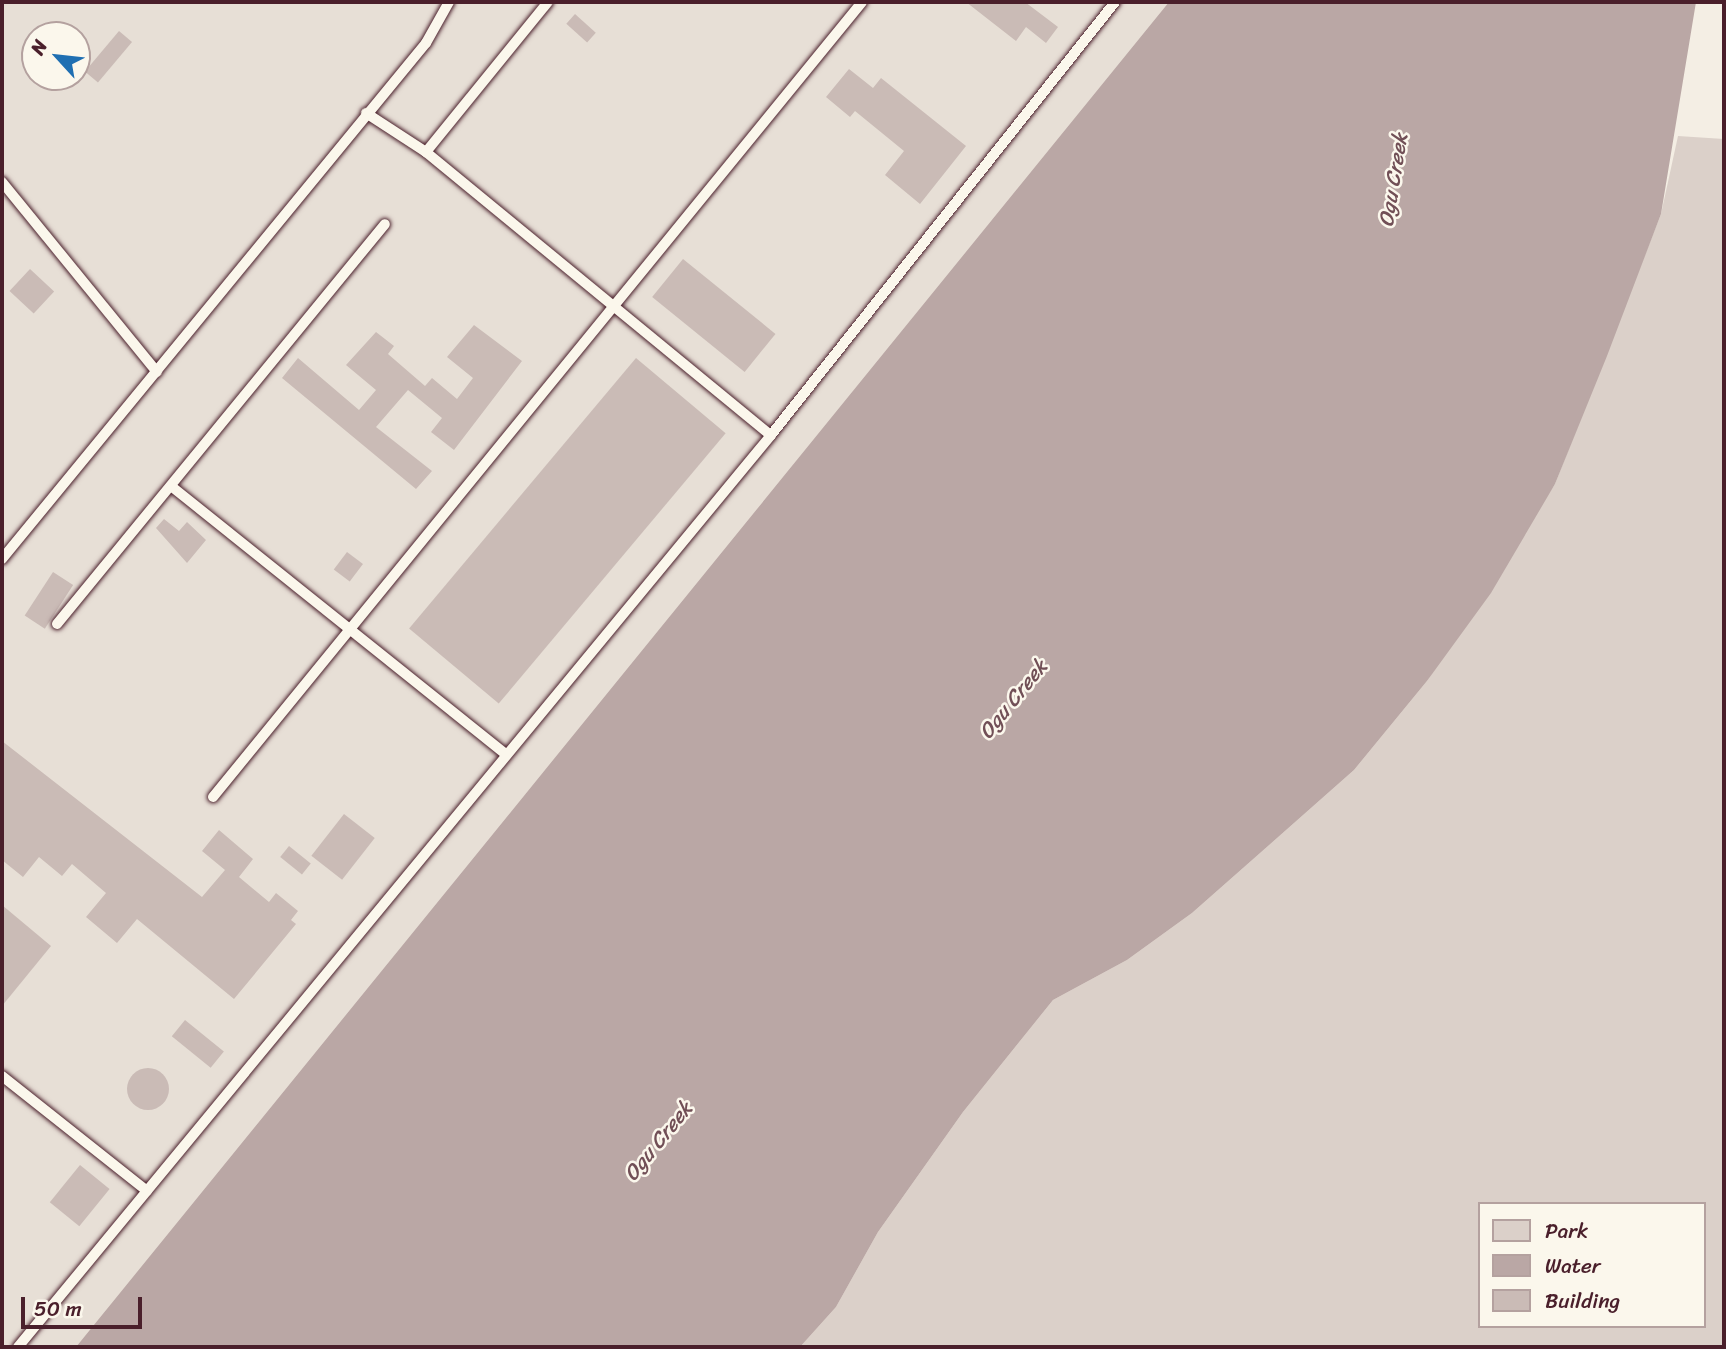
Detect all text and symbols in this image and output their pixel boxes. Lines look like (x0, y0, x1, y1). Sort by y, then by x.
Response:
north arrow (21, 21, 91, 91)
text: N (21, 34, 56, 61)
water label: Ogu Creek (1373, 131, 1413, 229)
water label: Ogu Creek (973, 654, 1053, 744)
water label: Ogu Creek (618, 1096, 698, 1186)
legend (1478, 1202, 1705, 1328)
text: Park (1545, 1212, 1588, 1250)
text: Water (1545, 1247, 1600, 1285)
scale bar (24, 1282, 145, 1326)
text: Building (1545, 1282, 1620, 1320)
text: 50 m (34, 1290, 82, 1328)

